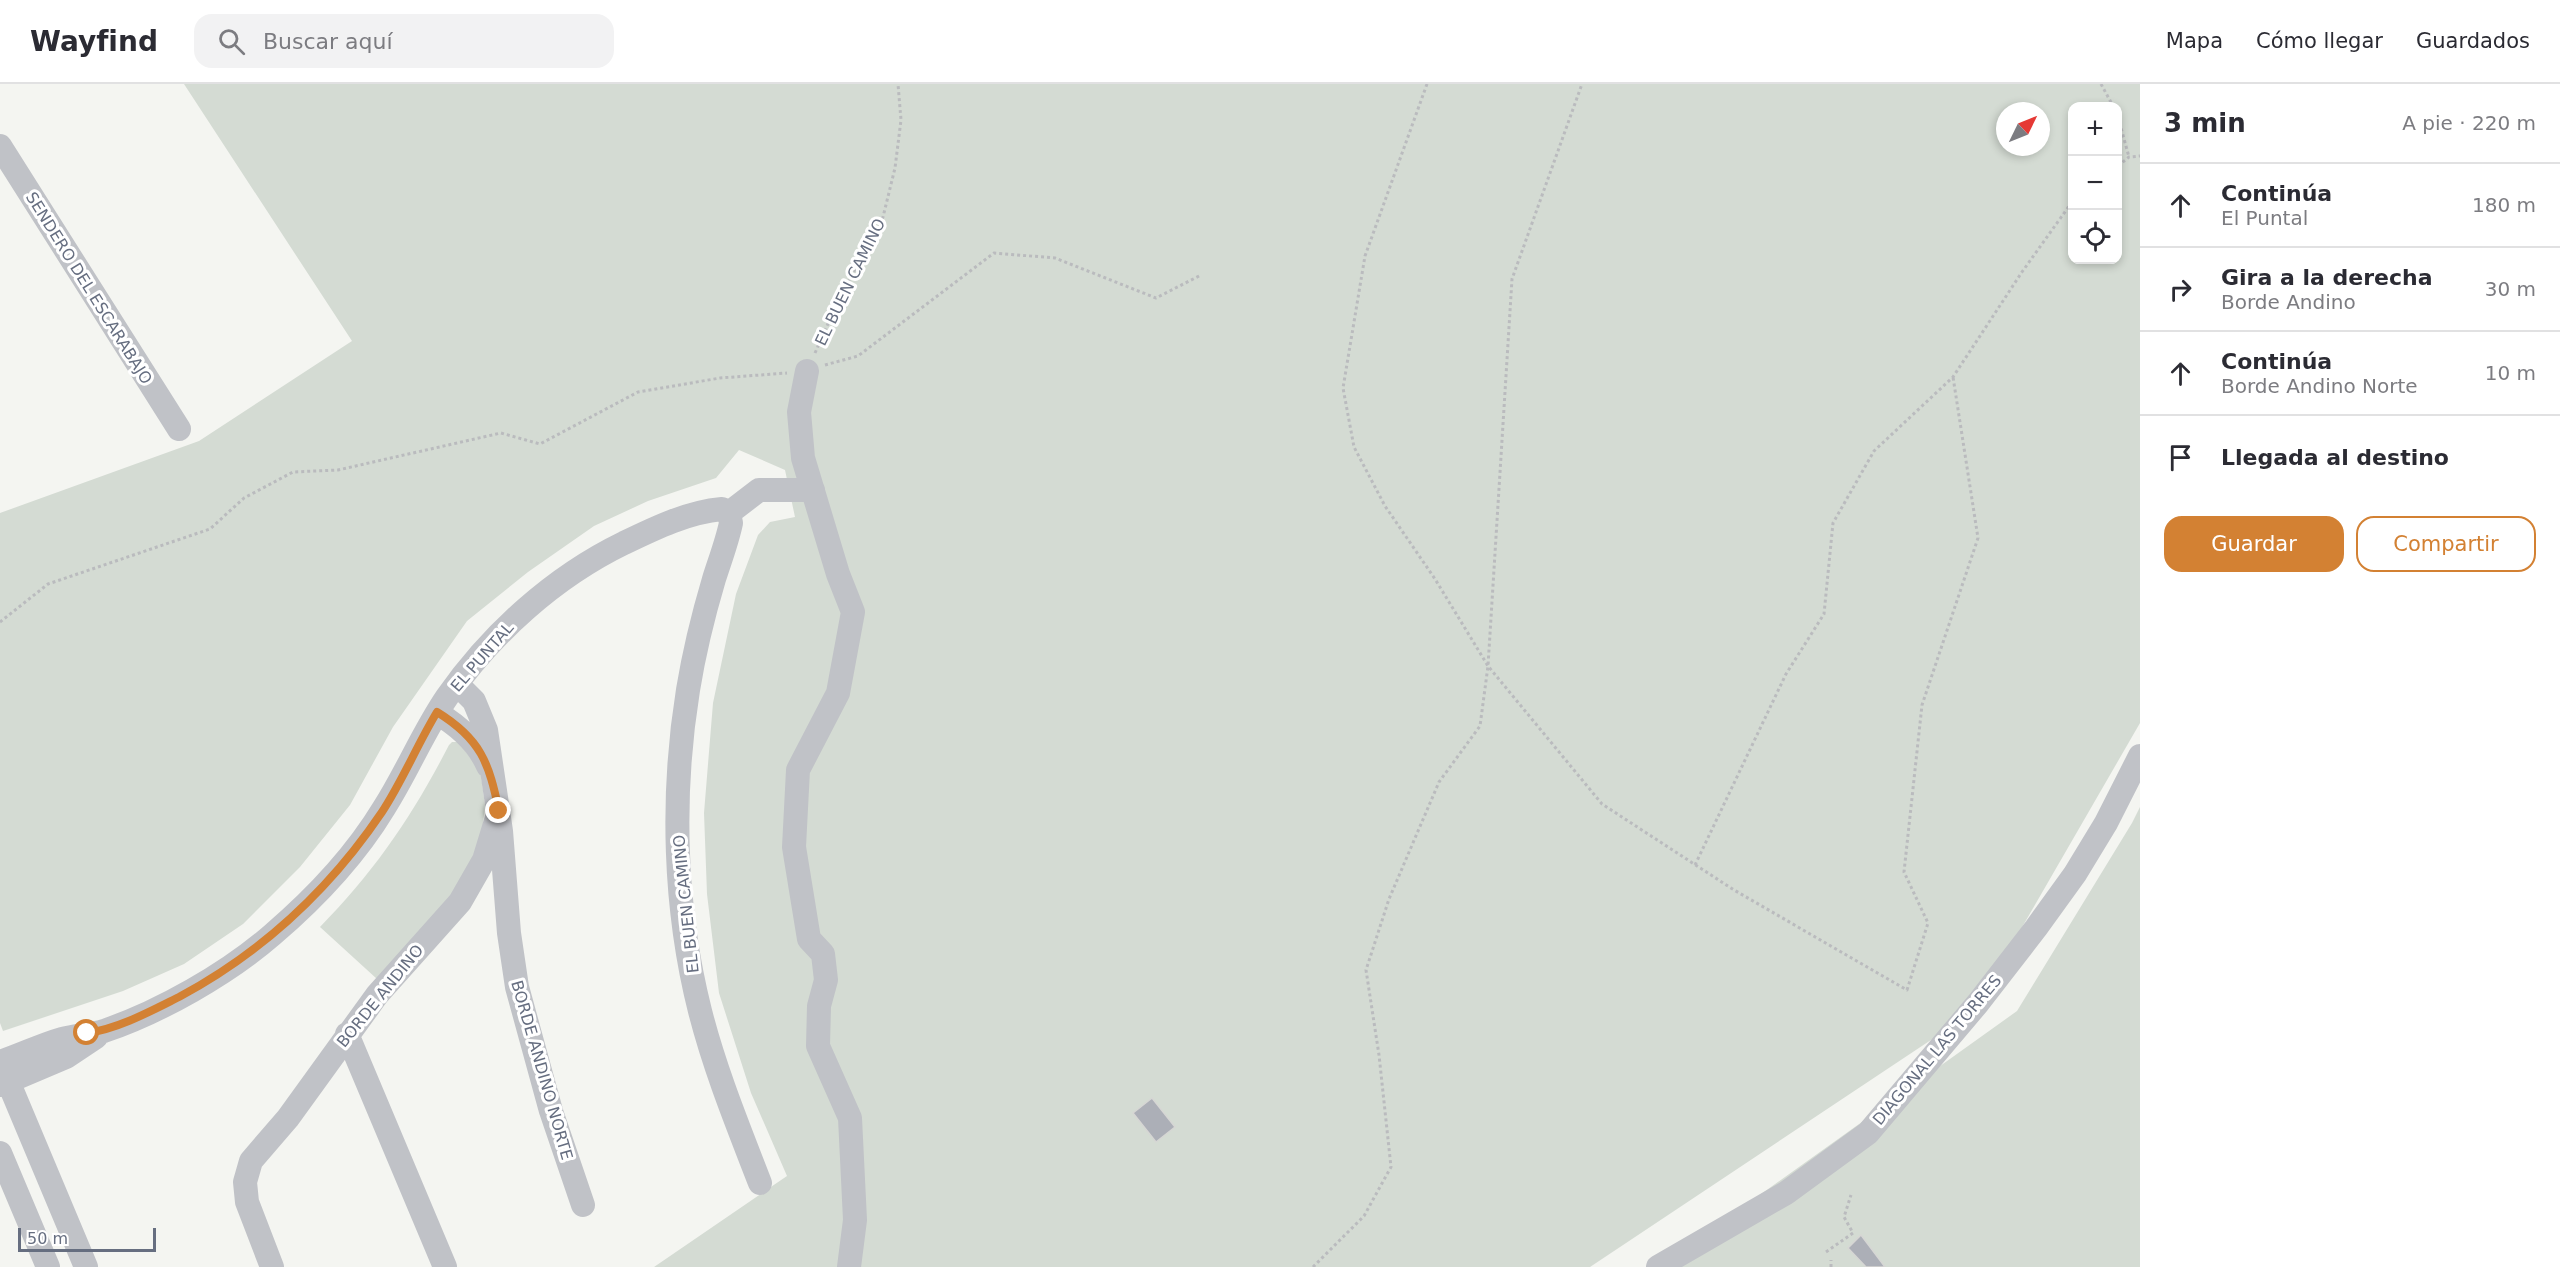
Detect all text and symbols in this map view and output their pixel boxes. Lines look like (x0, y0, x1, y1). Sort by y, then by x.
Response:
search box (194, 14, 614, 68)
text: Wayfind (30, 25, 158, 58)
icon: search (215, 25, 248, 58)
text: Buscar aquí (263, 29, 393, 54)
text: Mapa (2166, 29, 2223, 53)
text: Cómo llegar (2256, 29, 2383, 53)
text: Guardados (2416, 29, 2530, 53)
north arrow (1996, 102, 2050, 156)
map controls (2068, 102, 2122, 264)
button: + (2068, 102, 2122, 156)
text: 3 min (2164, 108, 2246, 138)
text: A pie · 220 m (2402, 111, 2536, 135)
button: − (2068, 156, 2122, 210)
text: Continúa (2221, 181, 2332, 206)
street label: SENDERO DEL ESCARABAJO (22, 188, 156, 388)
icon: ahead (2164, 189, 2197, 222)
text: 180 m (2472, 193, 2536, 217)
text: El Puntal (2221, 206, 2308, 230)
button: locate (2068, 210, 2122, 264)
street label: EL BUEN CAMINO (811, 215, 889, 349)
text: Gira a la derecha (2221, 265, 2433, 290)
icon: right (2164, 273, 2197, 306)
text: 30 m (2485, 277, 2536, 301)
text: Borde Andino (2221, 290, 2356, 314)
text: Continúa (2221, 349, 2332, 374)
icon: ahead (2164, 357, 2197, 390)
text: 10 m (2485, 361, 2536, 385)
text: Borde Andino Norte (2221, 374, 2418, 398)
icon: arrive (2164, 441, 2197, 474)
text: Llegada al destino (2221, 445, 2449, 470)
button: Guardar (2164, 516, 2344, 572)
button: Compartir (2356, 516, 2536, 572)
street label: EL PUNTAL (447, 618, 517, 696)
route end (485, 797, 511, 823)
street label: EL BUEN CAMINO (669, 834, 703, 974)
street label: BORDE ANDINO (333, 941, 427, 1051)
street label: DIAGONAL LAS TORRES (1869, 971, 2005, 1129)
street label: BORDE ANDINO NORTE (507, 978, 577, 1162)
route start (73, 1019, 99, 1045)
scale bar (18, 1225, 156, 1252)
text: 50 m (27, 1229, 68, 1248)

